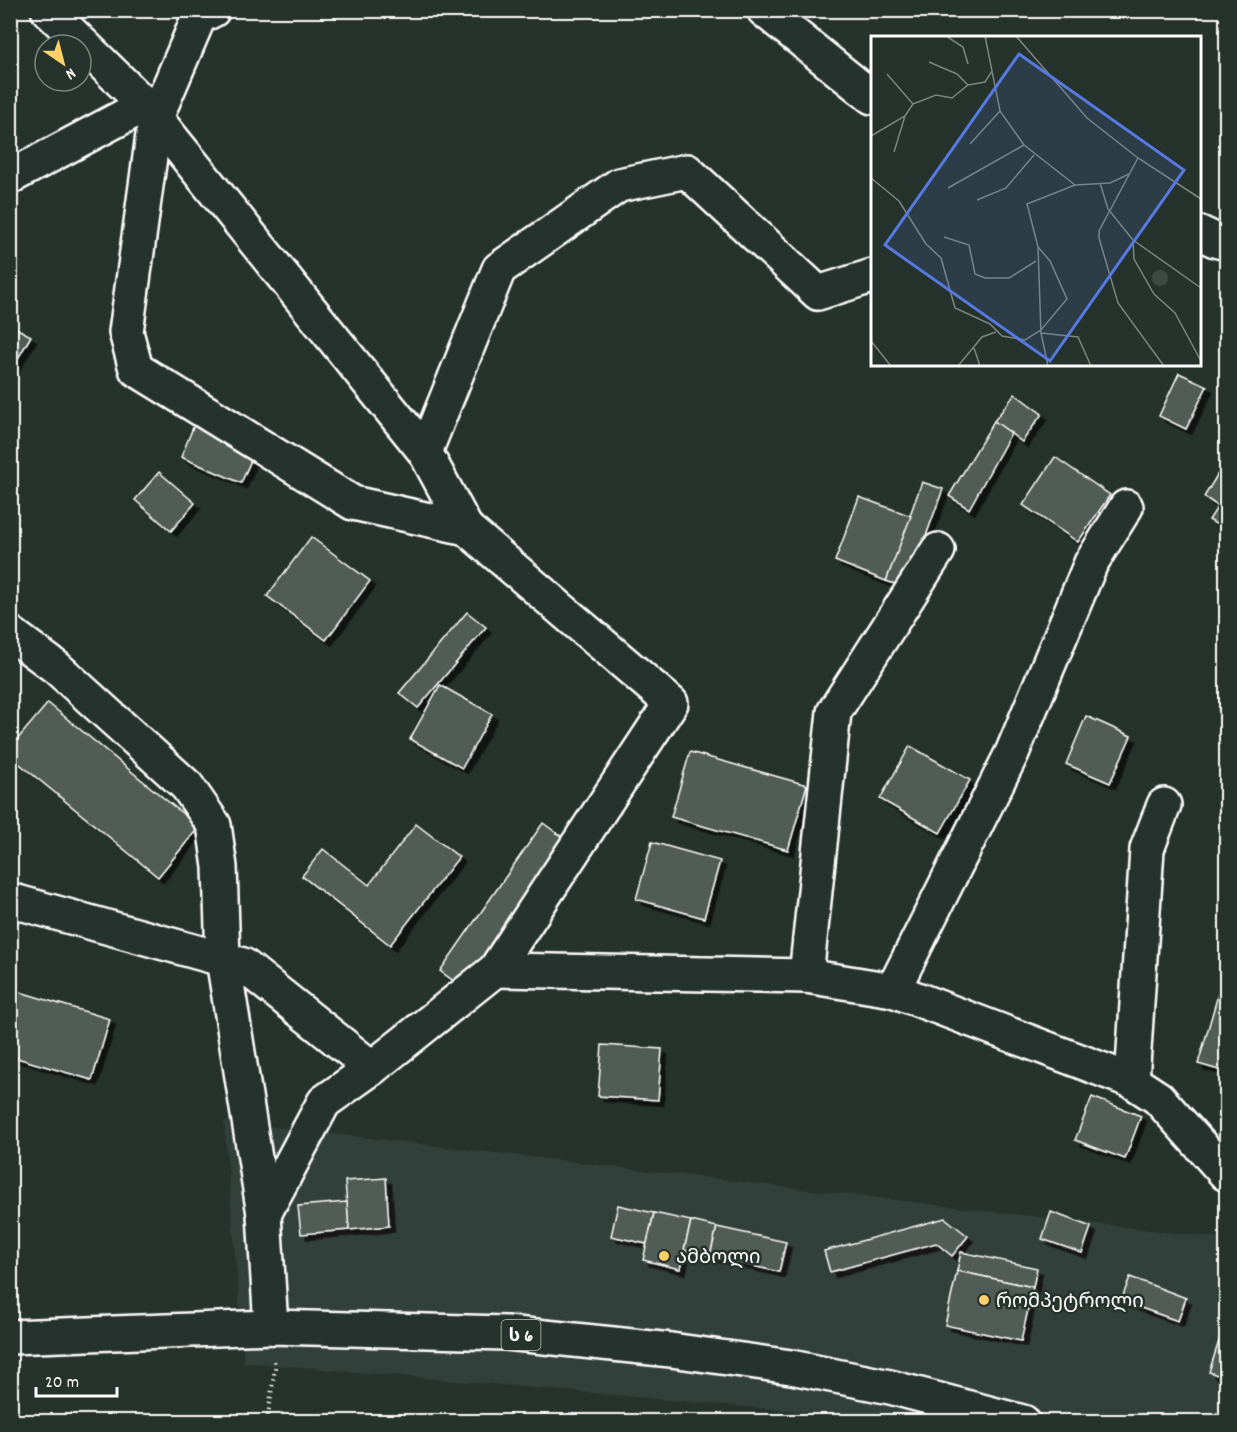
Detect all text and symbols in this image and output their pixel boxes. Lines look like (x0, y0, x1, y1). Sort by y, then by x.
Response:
north arrow (33, 33, 93, 93)
inset map (871, 36, 1201, 366)
text: N (60, 62, 80, 85)
place label: ამბოლი (676, 1245, 761, 1273)
marker: ამბოლი (657, 1249, 671, 1263)
place label: რომპეტროლი (996, 1289, 1144, 1317)
marker: რომპეტროლი (977, 1293, 991, 1307)
road number: ს 6 (502, 1320, 540, 1350)
scale bar (36, 1360, 117, 1398)
text: 20 m (45, 1371, 79, 1396)

